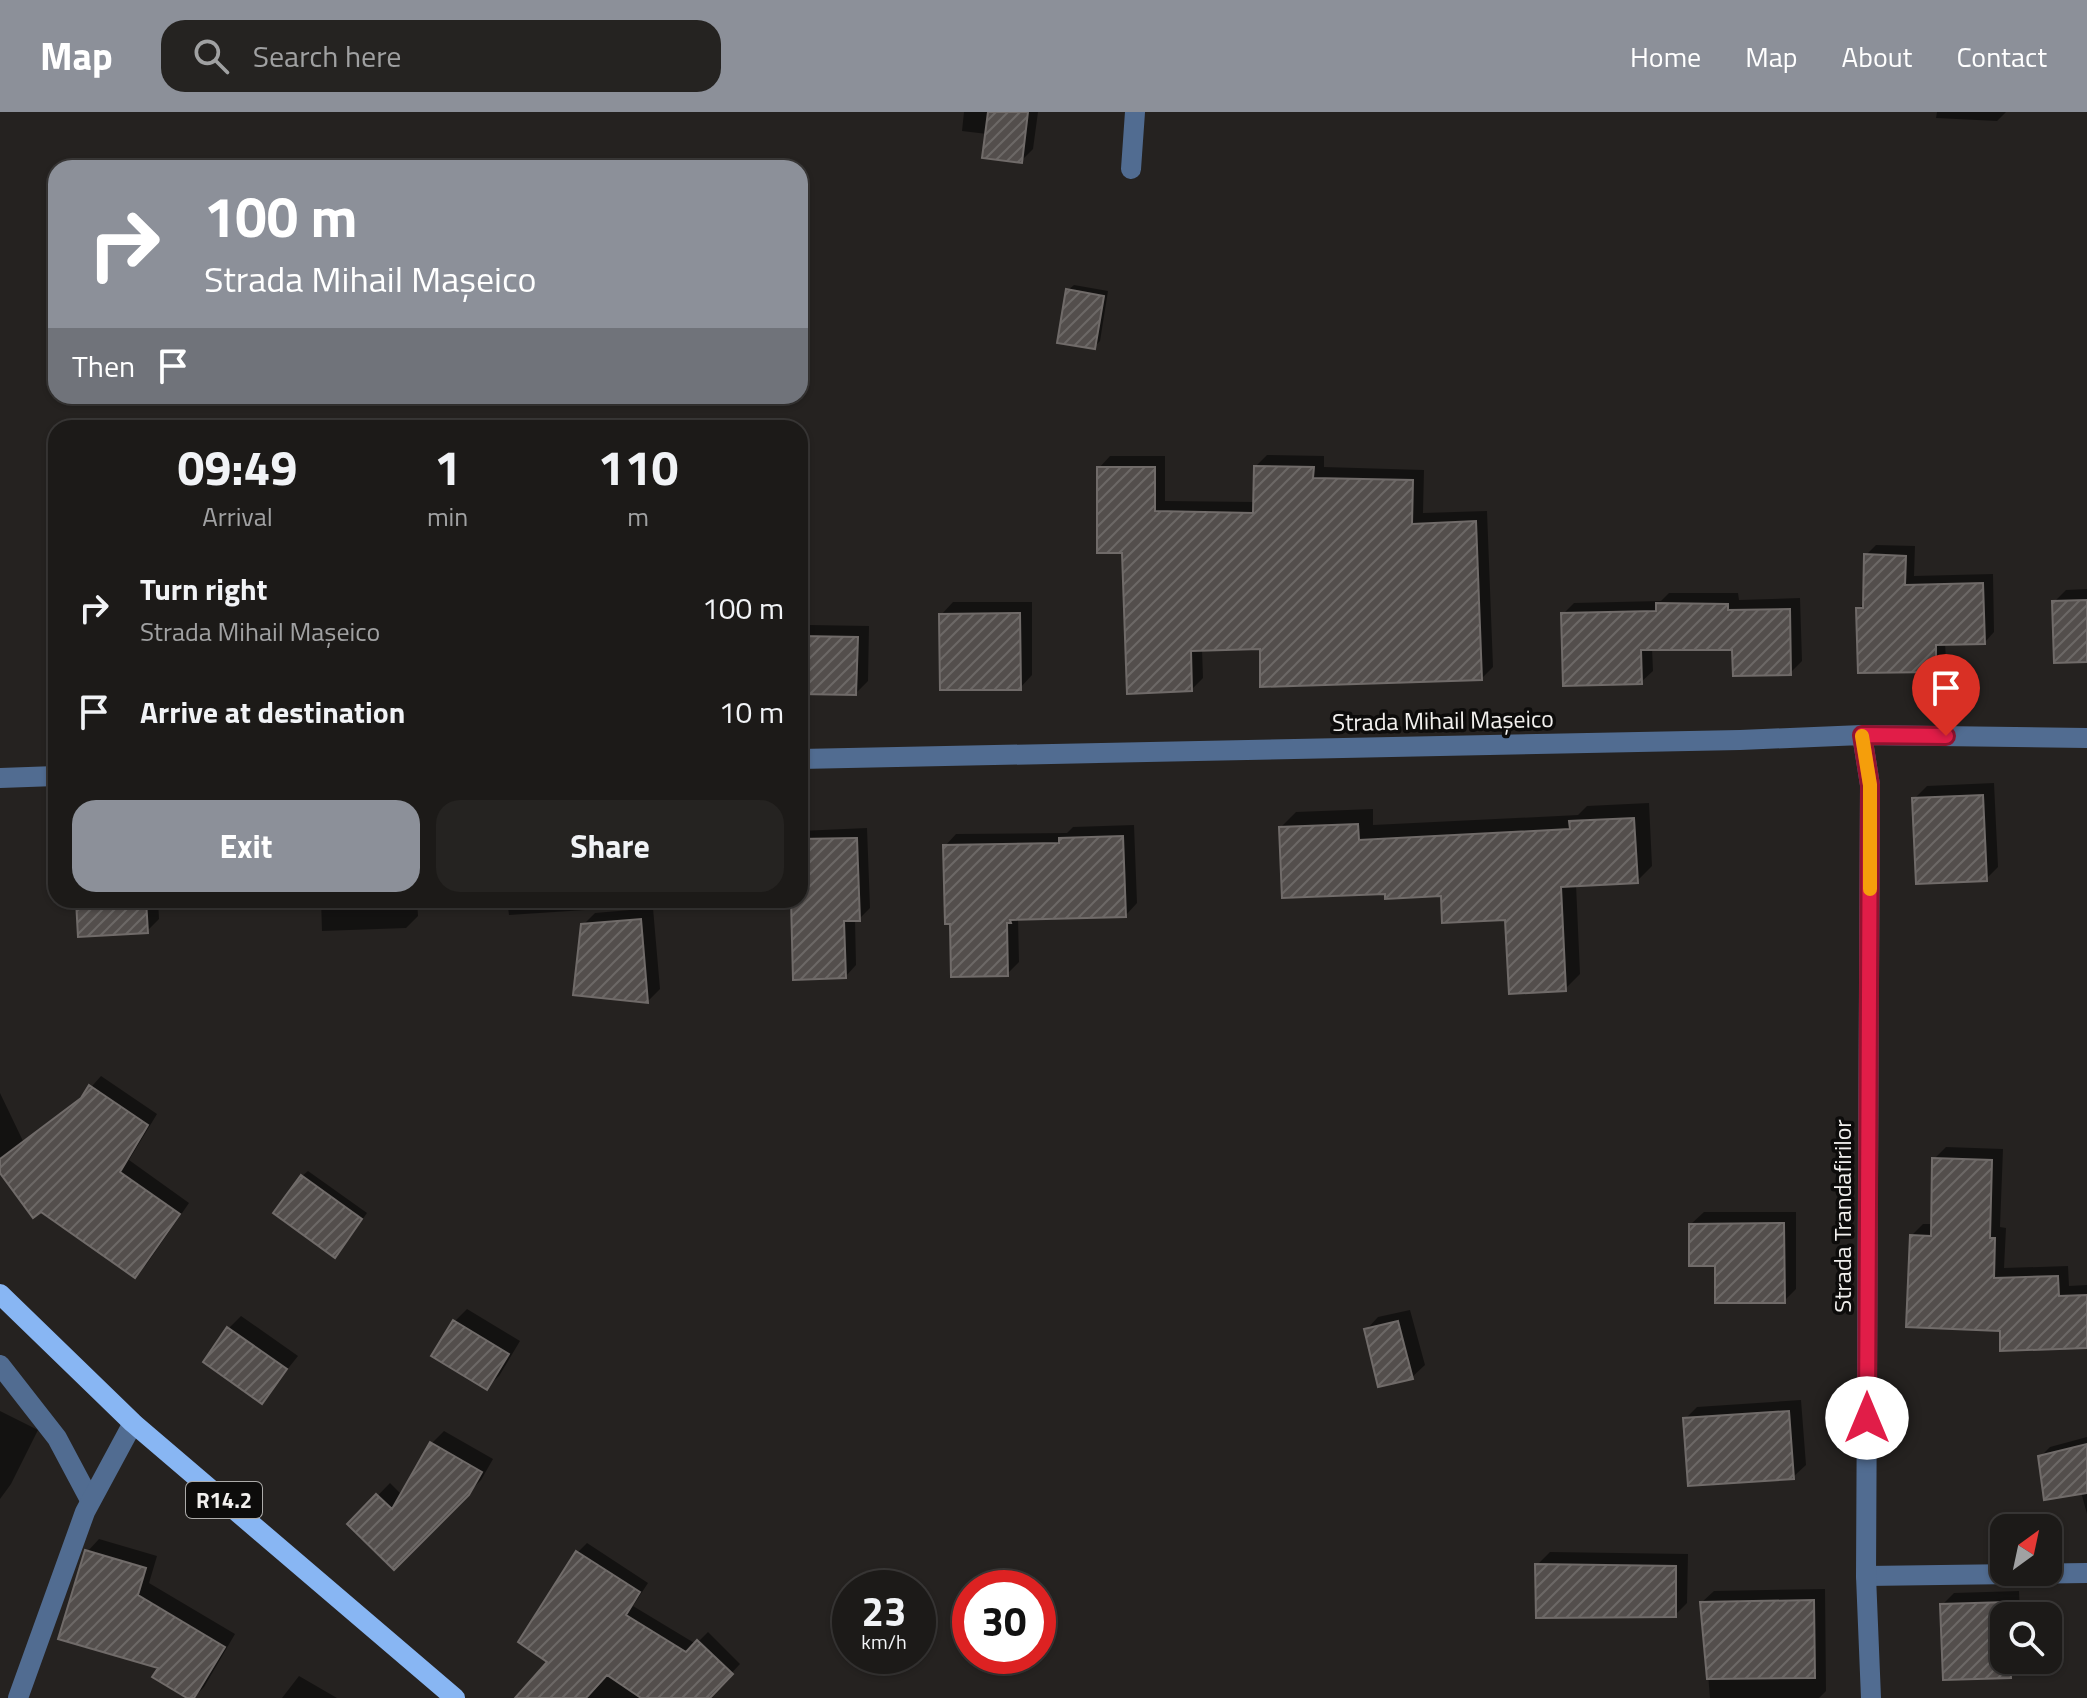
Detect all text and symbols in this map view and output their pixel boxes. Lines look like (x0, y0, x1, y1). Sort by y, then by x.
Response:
search box (161, 20, 721, 92)
text: Map (40, 27, 113, 85)
text: Search here (253, 33, 402, 79)
icon: search (189, 34, 233, 78)
text: Home (1630, 35, 1701, 78)
text: Map (1745, 35, 1798, 78)
text: About (1842, 35, 1912, 78)
text: Contact (1956, 35, 2047, 78)
text: 100 m (204, 174, 357, 259)
icon: right (72, 192, 176, 296)
text: Strada Mihail Mașeico (204, 251, 537, 306)
text: Then (72, 343, 135, 389)
icon: arrive (151, 344, 195, 388)
text: 09:49 (178, 431, 297, 504)
text: 1 (434, 431, 461, 504)
text: 110 (598, 431, 678, 504)
text: Arrival (202, 497, 273, 536)
text: min (427, 497, 468, 536)
text: m (627, 497, 649, 536)
text: Turn right (140, 566, 268, 612)
text: 100 m (702, 585, 784, 631)
icon: right (72, 586, 116, 630)
text: Strada Mihail Mașeico (140, 612, 380, 651)
pin (1912, 654, 1980, 736)
icon: arrive (1924, 666, 1968, 710)
text: Arrive at destination (140, 689, 405, 735)
text: 10 m (719, 689, 784, 735)
icon: arrive (72, 690, 116, 734)
street label: Strada Mihail Mașeico (1332, 700, 1554, 740)
button: Exit (72, 800, 420, 892)
button: Share (436, 800, 784, 892)
street label: Strada Trandafirilor (1824, 1119, 1860, 1313)
position arrow (1825, 1376, 1909, 1460)
road number: R14.2 (186, 1482, 262, 1518)
north arrow (1990, 1514, 2062, 1586)
map controls (1990, 1514, 2062, 1674)
speed limit sign: 30 (952, 1570, 1056, 1674)
text: 23 (862, 1581, 906, 1642)
button: search (1990, 1602, 2062, 1674)
text: km/h (861, 1626, 907, 1657)

